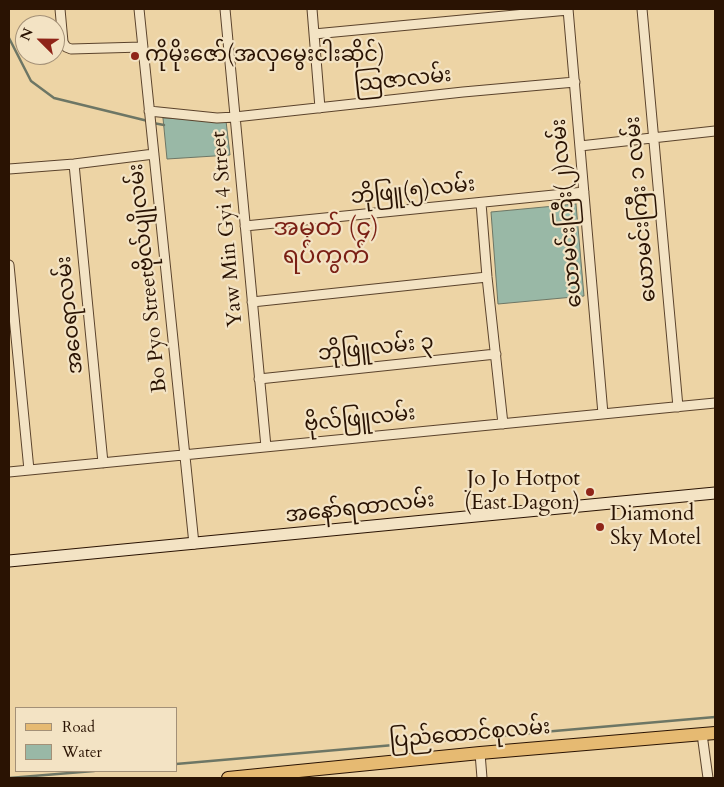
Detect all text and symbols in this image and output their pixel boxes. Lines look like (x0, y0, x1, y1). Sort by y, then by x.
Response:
north arrow (15, 15, 65, 65)
text: N (16, 25, 38, 44)
place label: ကိုမိုးဇော်(အလှမွေးငါးဆိုင်) (145, 43, 385, 69)
marker: ကိုမိုးဇော်(အလှမွေးငါးဆိုင်) (129, 50, 141, 62)
street label: သြဇာလမ်း (353, 63, 453, 99)
street label: ယောမင်းကြီး ၁ လမ်း (621, 115, 663, 303)
street label: ယောမင်းကြီး(၂)လမ်း (547, 117, 589, 309)
street label: Yaw Min Gyi 4 Street (207, 130, 249, 328)
street label: Bo Pyo Streetဗိုလ်ပျိုလမ်း (124, 162, 174, 394)
street label: ဘိုဖြူ(၅)လမ်း (350, 173, 476, 211)
district label: အမှတ် (၄) ရပ်ကွက် (273, 215, 379, 271)
street label: အဝေရာလမ်း (52, 255, 90, 375)
street label: ဘိုဖြူလမ်း ၃ (317, 330, 435, 368)
street label: ဗိုလ်ဖြူလမ်း (303, 402, 417, 438)
place label: Jo Jo Hotpot (East Dagon) (464, 467, 580, 517)
marker: Jo Jo Hotpot (East Dagon) (584, 486, 596, 498)
street label: အနော်ရထာလမ်း (284, 489, 436, 529)
place label: Diamond Sky Motel (610, 502, 701, 552)
marker: Diamond Sky Motel (594, 521, 606, 533)
legend (15, 707, 178, 772)
street label: ပြည်ထောင်စုလမ်း (389, 715, 551, 755)
text: Road (62, 717, 95, 737)
text: Water (62, 742, 102, 762)

